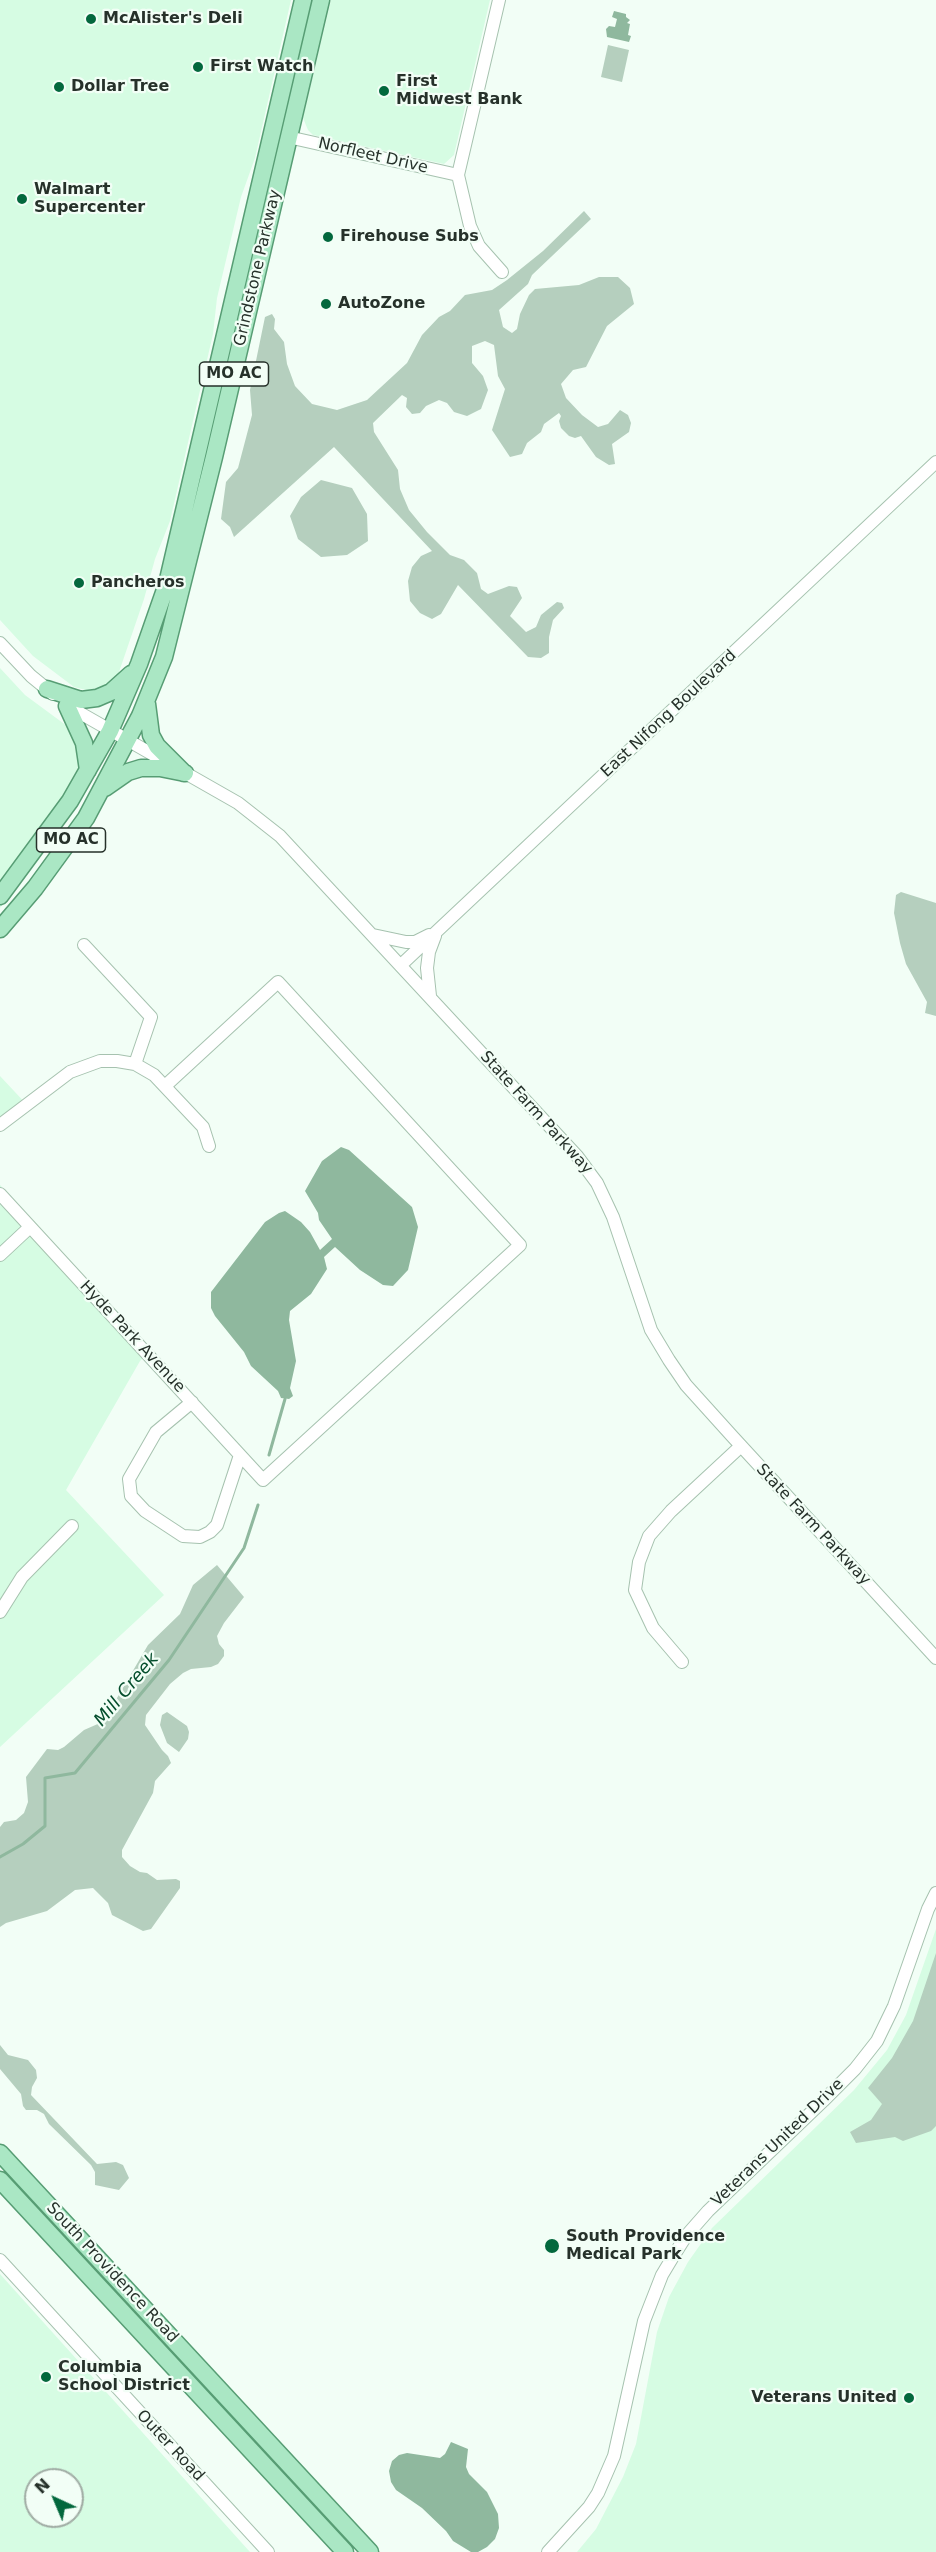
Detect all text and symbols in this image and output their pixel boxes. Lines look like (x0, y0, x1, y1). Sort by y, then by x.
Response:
place label: McAlister's Deli (103, 9, 243, 29)
marker: McAlister's Deli (84, 12, 98, 26)
place label: First Watch (210, 57, 313, 77)
marker: First Watch (191, 60, 205, 74)
place label: First Midwest Bank (396, 72, 522, 110)
place label: Dollar Tree (71, 77, 169, 97)
marker: Dollar Tree (52, 80, 66, 94)
marker: First Midwest Bank (377, 84, 391, 98)
street label: Norfleet Drive (316, 134, 430, 178)
place label: Walmart Supercenter (34, 180, 145, 218)
street label: Grindstone Parkway (231, 188, 285, 348)
marker: Walmart Supercenter (15, 192, 29, 206)
place label: Firehouse Subs (340, 227, 479, 247)
marker: Firehouse Subs (321, 230, 335, 244)
place label: AutoZone (338, 294, 425, 314)
marker: AutoZone (319, 297, 333, 311)
road number: MO AC (200, 362, 268, 386)
place label: Pancheros (91, 573, 185, 593)
marker: Pancheros (72, 576, 86, 590)
street label: East Nifong Boulevard (597, 646, 741, 782)
road number: MO AC (36, 828, 106, 852)
street label: State Farm Parkway (476, 1048, 596, 1178)
street label: Hyde Park Avenue (75, 1277, 189, 1397)
street label: State Farm Parkway (752, 1460, 874, 1590)
water label: Mill Creek (90, 1649, 164, 1731)
street label: Veterans United Drive (708, 2075, 848, 2211)
street label: South Providence Road (42, 2199, 182, 2347)
place label: South Providence Medical Park (566, 2227, 725, 2265)
marker: South Providence Medical Park (543, 2237, 561, 2255)
place label: Columbia School District (58, 2358, 190, 2396)
marker: Columbia School District (39, 2370, 53, 2384)
place label: Veterans United (751, 2388, 897, 2408)
marker: Veterans United (902, 2391, 916, 2405)
street label: Outer Road (132, 2406, 208, 2486)
north arrow (24, 2468, 84, 2528)
text: N (31, 2475, 54, 2498)

